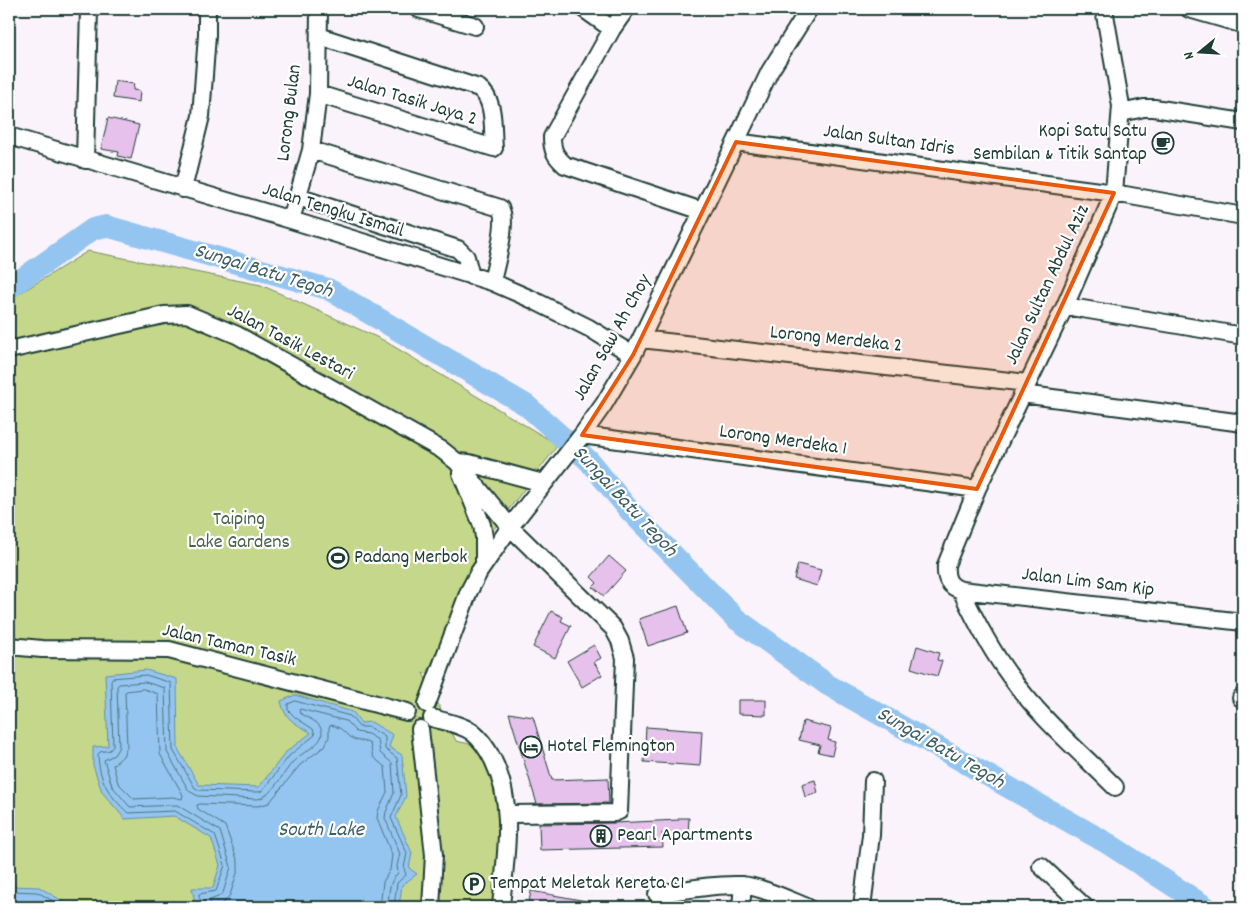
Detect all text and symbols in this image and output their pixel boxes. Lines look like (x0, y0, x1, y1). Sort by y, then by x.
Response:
north arrow (1174, 28, 1224, 78)
text: N (1179, 49, 1200, 62)
street label: Lorong Bulan (270, 63, 310, 163)
street label: Jalan Tasik Jaya 2 (344, 68, 480, 134)
street label: Jalan Sultan Idris (821, 118, 957, 164)
place label: Kopi Satu Satu Sembilan & Titik Santap (973, 118, 1147, 169)
cafe icon: Kopi Satu Satu Sembilan & Titik Santap (1151, 131, 1175, 155)
street label: Jalan Tengku Ismail (259, 176, 408, 246)
street label: Jalan Sultan Abdul Aziz (999, 200, 1098, 370)
water label: Sungai Batu Tegoh (190, 237, 337, 308)
street label: Jalan Saw Ah Choy (567, 269, 660, 406)
street label: Jalan Tasik Lestari (222, 298, 359, 388)
street label: Lorong Merdeka 2 (768, 319, 904, 361)
street label: Lorong Merdeka 1 (717, 418, 849, 464)
water label: Sungai Batu Tegoh (564, 440, 685, 566)
park label: Taiping Lake Gardens (188, 506, 290, 557)
place label: Padang Merbok (354, 544, 468, 572)
sports icon: Padang Merbok (326, 546, 350, 570)
street label: Jalan Lim Sam Kip (1020, 561, 1156, 605)
street label: Jalan Taman Tasik (159, 617, 299, 675)
water label: Sungai Batu Tegoh (871, 700, 1011, 798)
place label: Hotel Flemington (547, 733, 675, 761)
hotel icon: Hotel Flemington (519, 735, 543, 759)
water label: South Lake (278, 816, 366, 846)
place label: Pearl Apartments (617, 822, 753, 850)
building icon: Pearl Apartments (589, 824, 613, 848)
place label: Tempat Meletak Kereta C1 (490, 870, 685, 898)
parking icon: Tempat Meletak Kereta C1 (462, 872, 486, 896)

